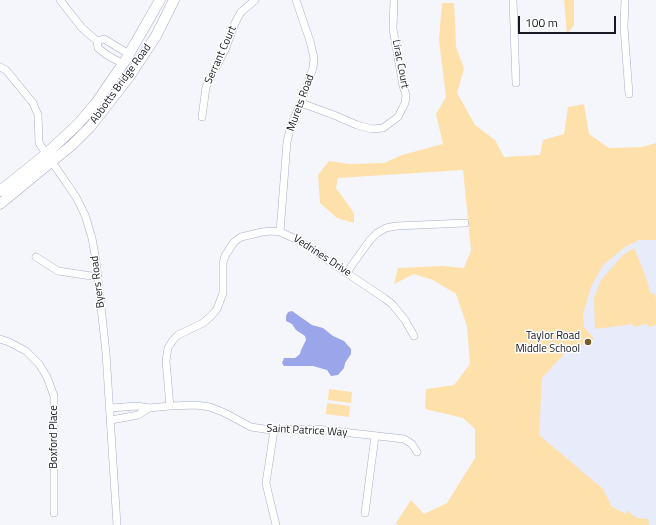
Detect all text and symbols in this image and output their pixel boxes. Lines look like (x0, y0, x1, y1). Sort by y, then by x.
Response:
scale bar (520, 8, 618, 34)
text: 100 m (525, 13, 558, 32)
street label: Serrant Court (202, 24, 240, 86)
street label: Lirac Court (389, 38, 411, 90)
street label: Abbotts Bridge Road (88, 42, 154, 126)
street label: Murets Road (285, 73, 317, 133)
street label: Vedrines Drive (290, 232, 354, 280)
street label: Byers Road (88, 255, 108, 309)
place label: Taylor Road Middle School (515, 329, 580, 355)
marker: Taylor Road Middle School (583, 337, 593, 347)
street label: Boxford Place (47, 405, 61, 469)
street label: Saint Patrice Way (266, 422, 348, 440)

